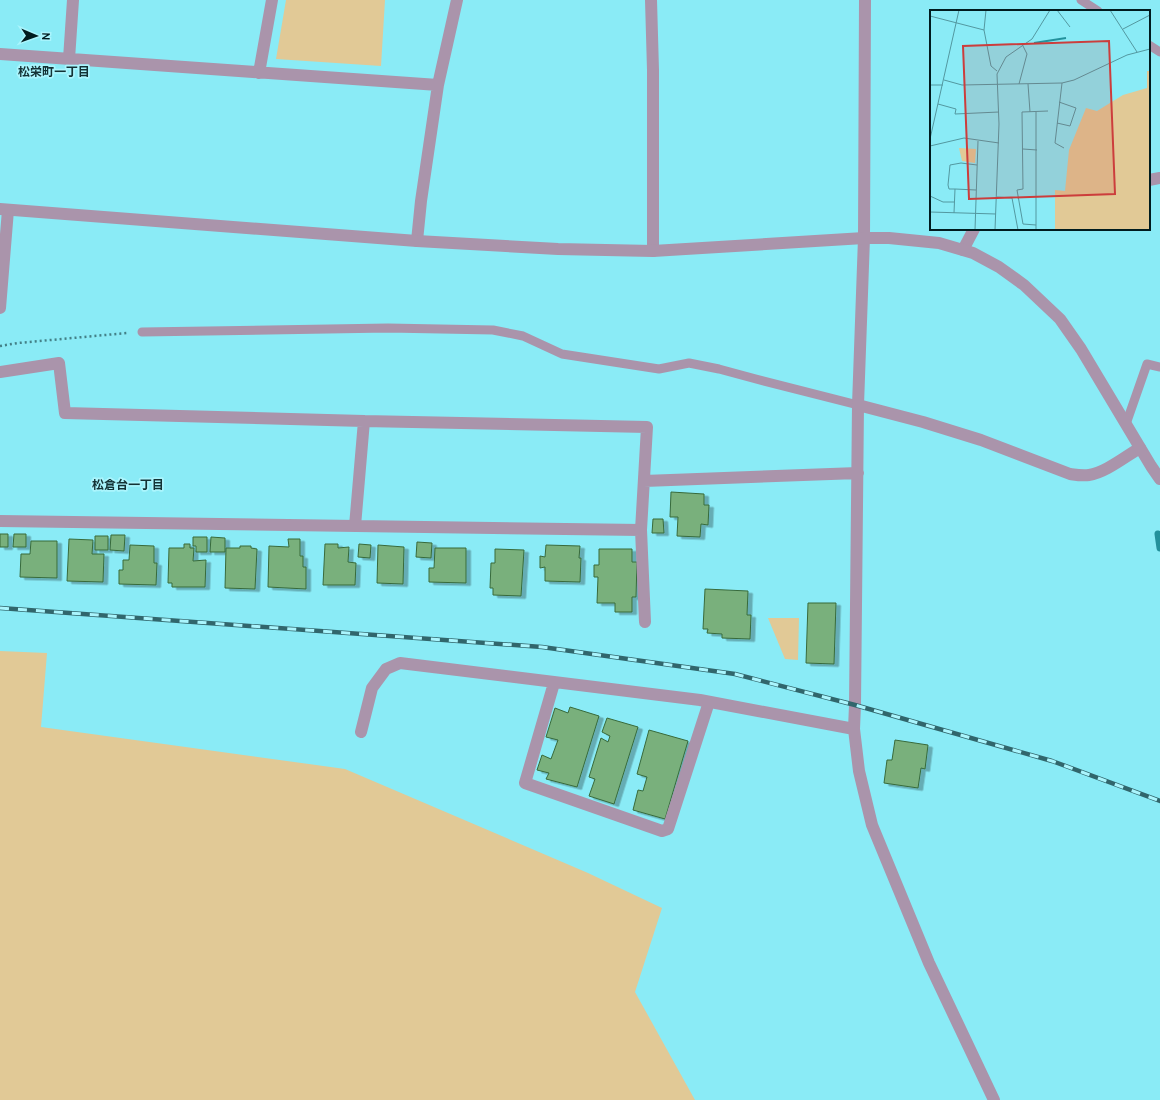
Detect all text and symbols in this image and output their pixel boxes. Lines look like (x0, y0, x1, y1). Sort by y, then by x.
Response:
inset map (930, 10, 1150, 230)
north arrow (16, 16, 56, 56)
text: N (38, 32, 52, 41)
district label: 松栄町一丁目 (18, 65, 90, 81)
district label: 松倉台一丁目 (92, 478, 164, 494)

